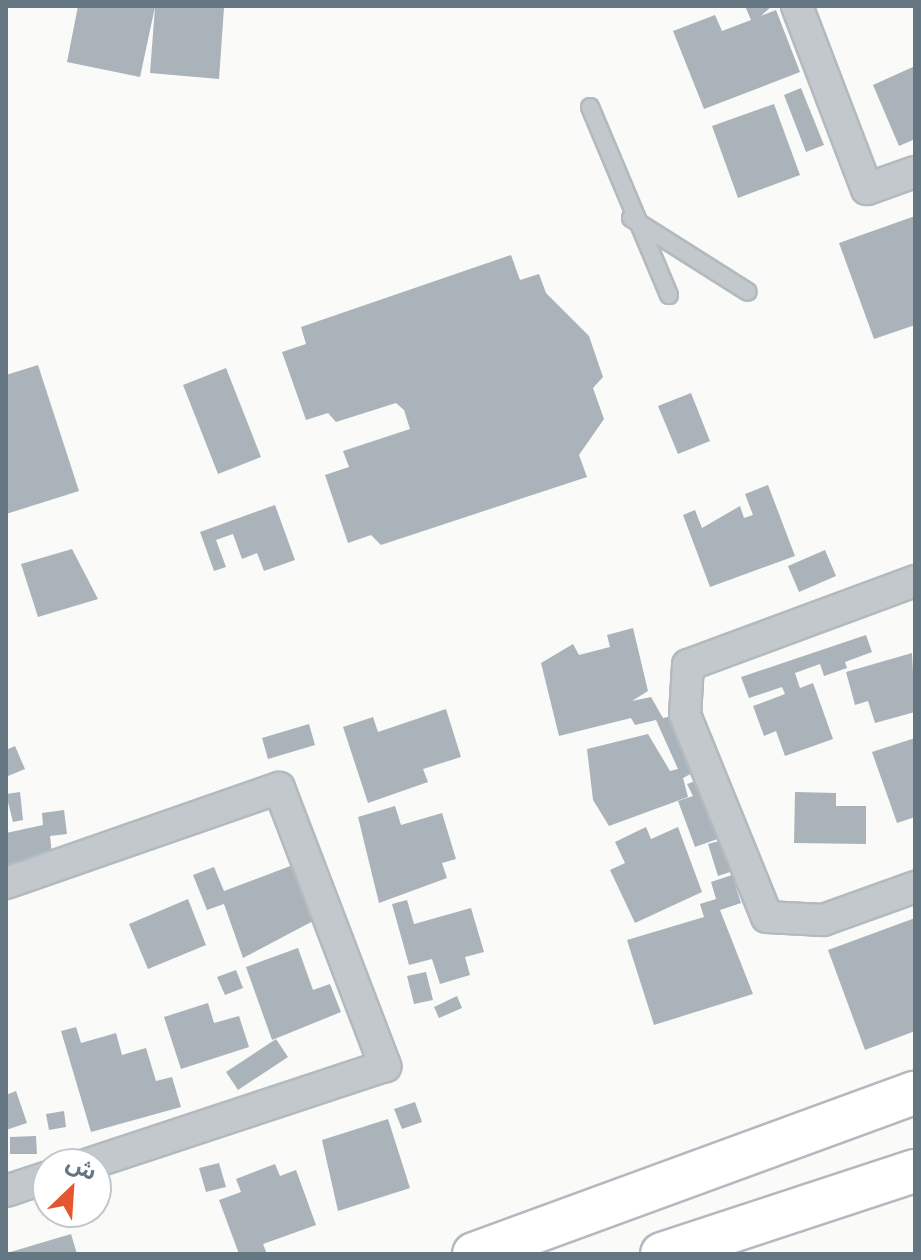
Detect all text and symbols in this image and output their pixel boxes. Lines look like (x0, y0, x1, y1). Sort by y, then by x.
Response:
north arrow (32, 1148, 112, 1228)
text: ش (63, 1152, 100, 1184)

